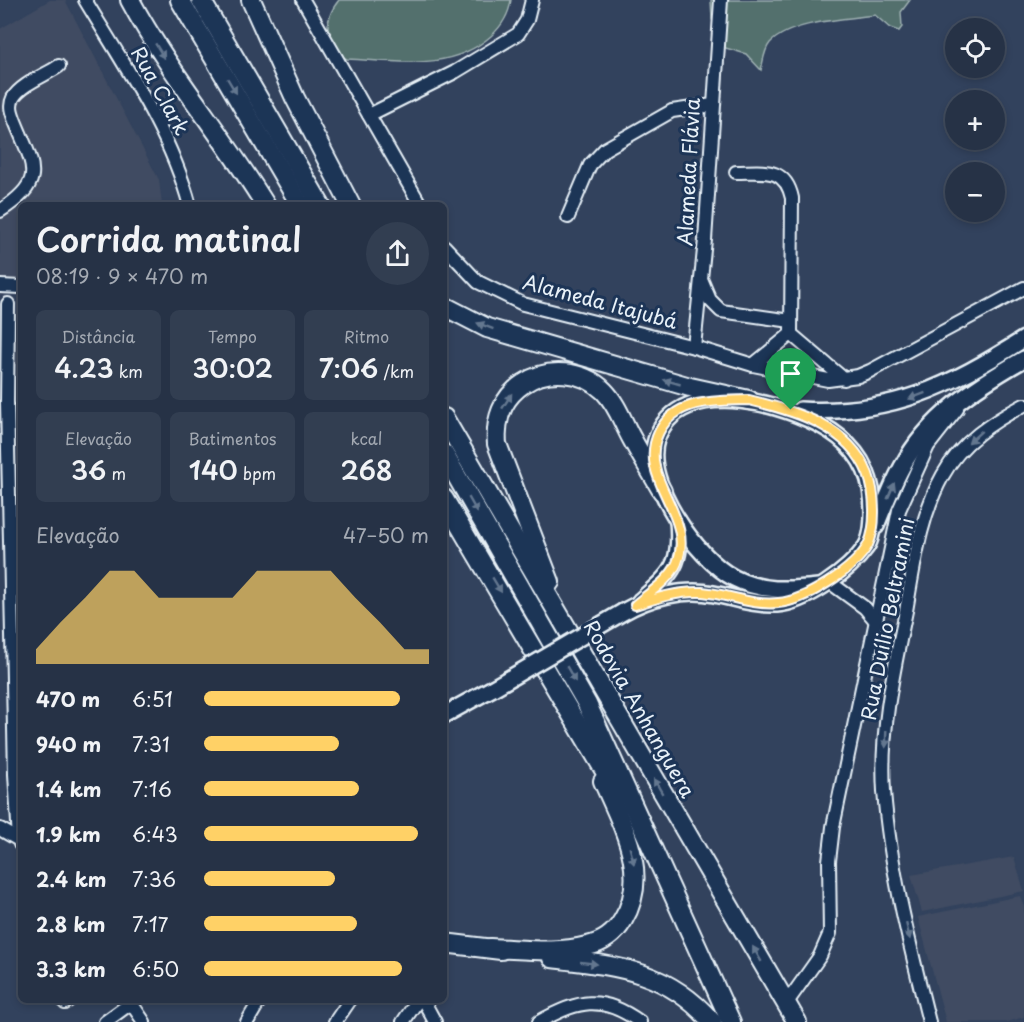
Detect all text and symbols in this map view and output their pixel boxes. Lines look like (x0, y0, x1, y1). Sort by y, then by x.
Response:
map controls (945, 18, 1005, 222)
button: locate (945, 18, 1005, 78)
street label: Rua Clark (124, 41, 198, 140)
one-way arrow (154, 42, 165, 59)
one-way arrow (226, 78, 237, 94)
button: + (945, 90, 1005, 150)
street label: Alameda Flávia (669, 97, 707, 247)
button: − (945, 162, 1005, 222)
text: Corrida matinal (36, 213, 301, 263)
button: share (366, 222, 429, 285)
text: 08:19 · 9 × 470 m (36, 261, 208, 291)
street label: Alameda Itajubá (520, 266, 681, 336)
one-way arrow (476, 321, 494, 331)
text: Distância (62, 324, 135, 348)
text: Tempo (208, 324, 257, 348)
text: Ritmo (344, 324, 389, 348)
text: 4.23 (54, 348, 114, 387)
text: 30:02 (192, 348, 273, 387)
text: 7:06 (319, 348, 378, 387)
pin (765, 348, 816, 410)
icon: arrive (774, 357, 807, 390)
text: km (114, 359, 143, 383)
text: /km (378, 359, 414, 383)
one-way arrow (663, 376, 681, 386)
one-way arrow (908, 391, 926, 401)
one-way arrow (501, 393, 512, 409)
text: Elevação (65, 426, 132, 450)
text: Batimentos (189, 426, 276, 450)
text: kcal (351, 426, 382, 450)
one-way arrow (968, 430, 983, 444)
text: 36 (71, 450, 106, 489)
text: 140 (189, 450, 238, 489)
text: 268 (341, 450, 392, 489)
text: m (106, 461, 126, 485)
text: bpm (238, 461, 276, 485)
one-way arrow (886, 482, 896, 500)
one-way arrow (468, 497, 478, 514)
street label: Rua Duílio Beltramini (853, 515, 921, 723)
text: Elevação (36, 520, 120, 550)
text: 47–50 m (343, 520, 429, 550)
one-way arrow (491, 577, 502, 593)
street label: Rodovia Anhanguera (577, 614, 703, 804)
one-way arrow (565, 666, 576, 682)
text: 470 m (36, 684, 100, 714)
text: 6:51 (132, 684, 173, 714)
text: 940 m (36, 729, 101, 759)
text: 7:31 (132, 729, 170, 759)
one-way arrow (881, 729, 890, 748)
text: 1.4 km (36, 774, 102, 804)
text: 7:16 (132, 774, 172, 804)
one-way arrow (652, 778, 663, 794)
text: 1.9 km (36, 819, 101, 849)
text: 6:43 (132, 819, 178, 849)
one-way arrow (628, 847, 637, 865)
text: 2.4 km (36, 864, 106, 894)
text: 7:36 (132, 864, 176, 894)
text: 2.8 km (36, 909, 105, 939)
text: 7:17 (132, 909, 168, 939)
one-way arrow (904, 922, 913, 941)
one-way arrow (751, 946, 762, 962)
text: 3.3 km (36, 954, 106, 984)
text: 6:50 (132, 954, 179, 984)
one-way arrow (580, 958, 599, 968)

